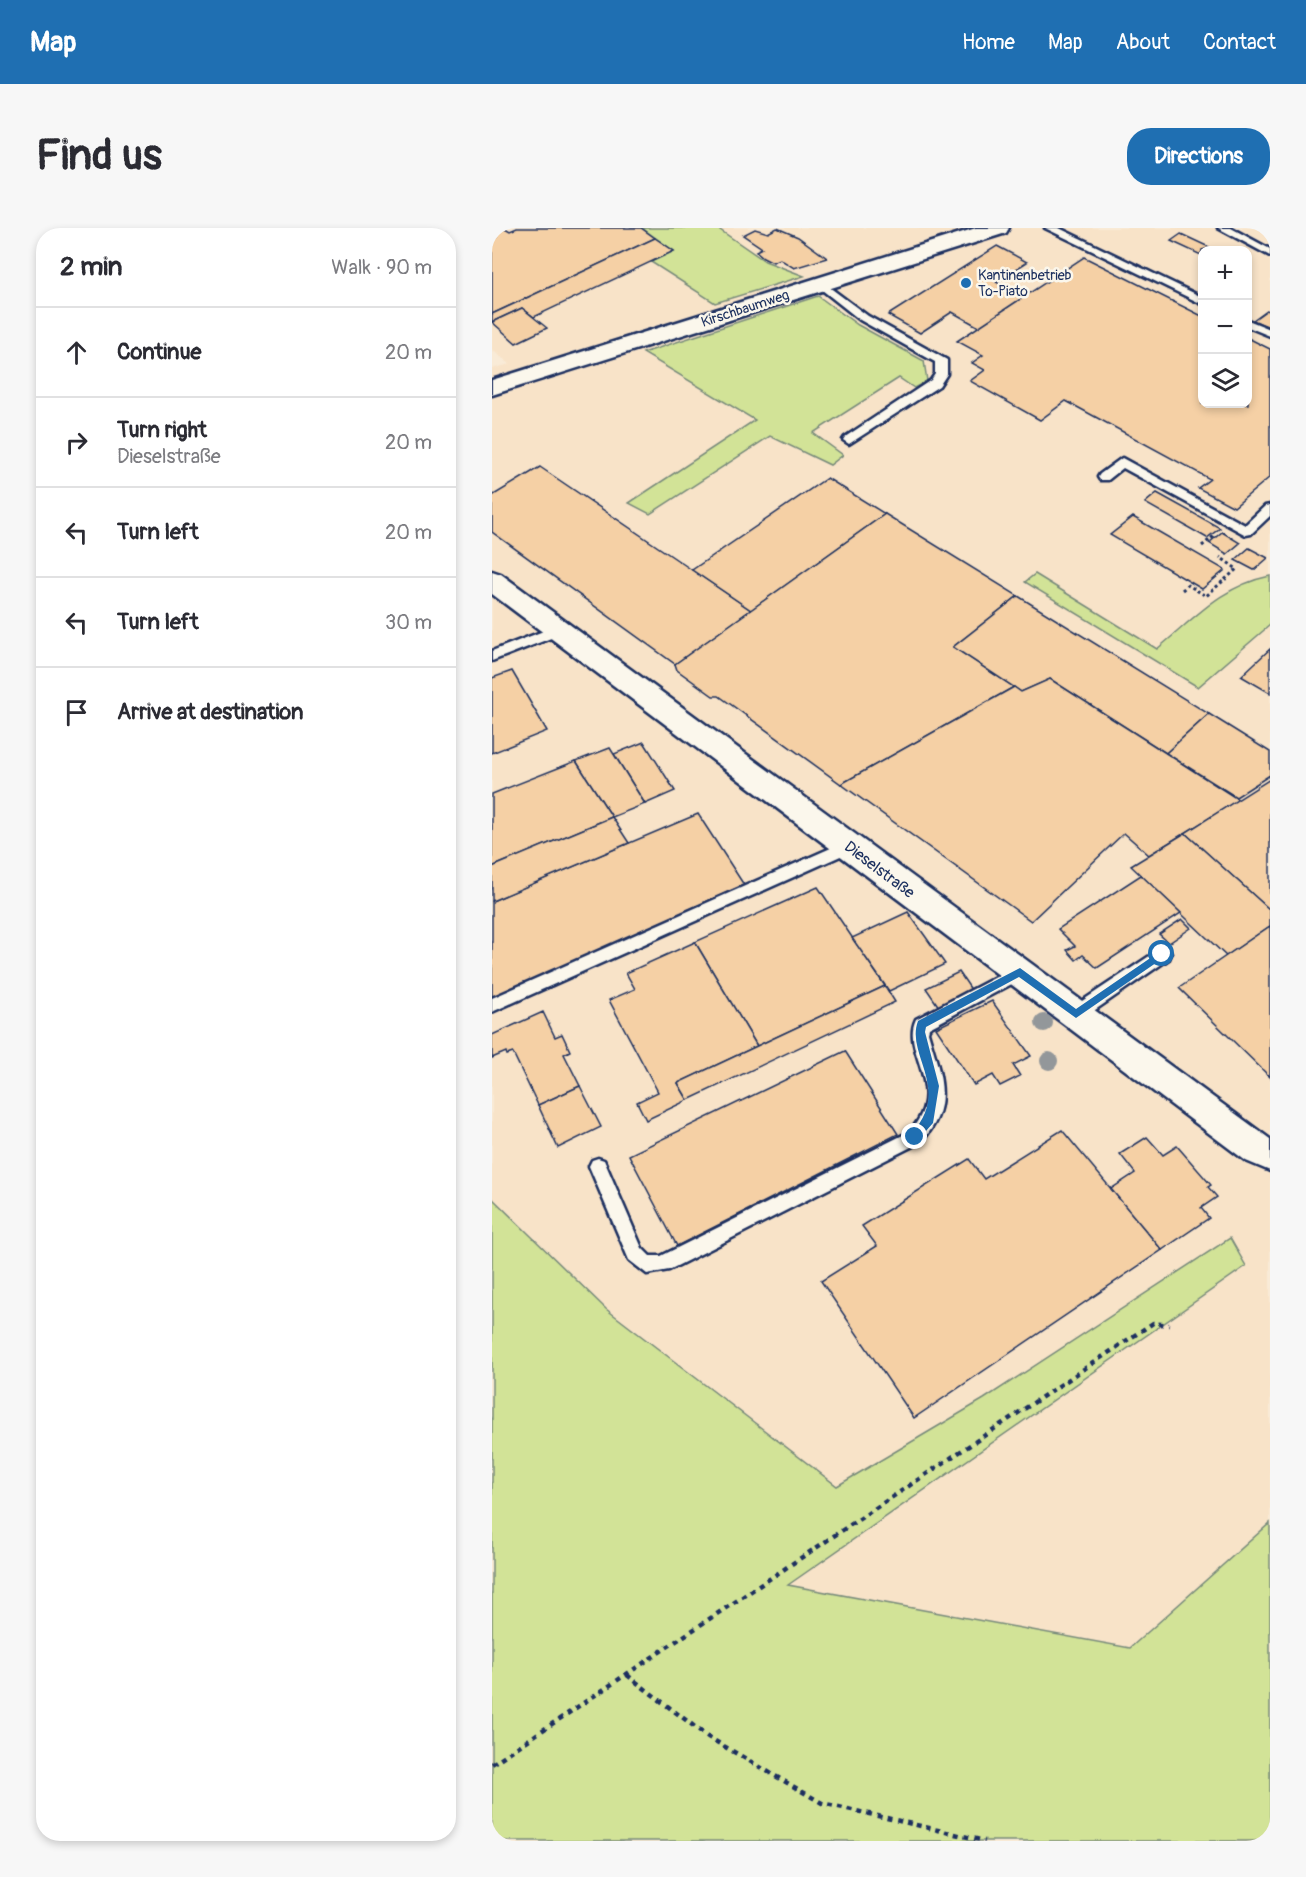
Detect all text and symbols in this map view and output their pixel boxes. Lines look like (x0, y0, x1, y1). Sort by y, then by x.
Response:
text: Map (30, 25, 76, 60)
text: Home (962, 29, 1015, 56)
text: Map (1048, 29, 1083, 56)
text: About (1116, 29, 1170, 56)
text: Contact (1203, 29, 1276, 56)
button: Directions (1127, 128, 1270, 185)
text: Find us (36, 130, 162, 182)
map controls (1198, 246, 1252, 408)
button: + (1198, 246, 1252, 300)
text: 2 min (60, 251, 122, 283)
text: Walk · 90 m (331, 255, 432, 280)
place label: Kantinenbetrieb To-Piato (978, 267, 1072, 300)
marker: Kantinenbetrieb To-Piato (959, 276, 973, 290)
street label: Kirschbaumweg (699, 286, 791, 331)
button: − (1198, 300, 1252, 354)
icon: ahead (60, 336, 93, 369)
text: Continue (117, 338, 201, 366)
text: 20 m (385, 340, 432, 365)
button: layers (1198, 354, 1252, 408)
text: Turn right (117, 416, 207, 444)
icon: right (60, 426, 93, 459)
text: 20 m (385, 430, 432, 455)
text: Dieselstraße (117, 444, 221, 469)
icon: left (60, 516, 93, 549)
text: Turn left (117, 518, 199, 546)
text: 20 m (385, 520, 432, 545)
icon: left (60, 606, 93, 639)
text: Turn left (117, 608, 199, 636)
text: 30 m (385, 610, 432, 635)
icon: arrive (60, 696, 93, 729)
text: Arrive at destination (117, 698, 303, 726)
street label: Dieselstraße (840, 837, 919, 903)
route start (1148, 940, 1174, 966)
route end (901, 1123, 927, 1149)

